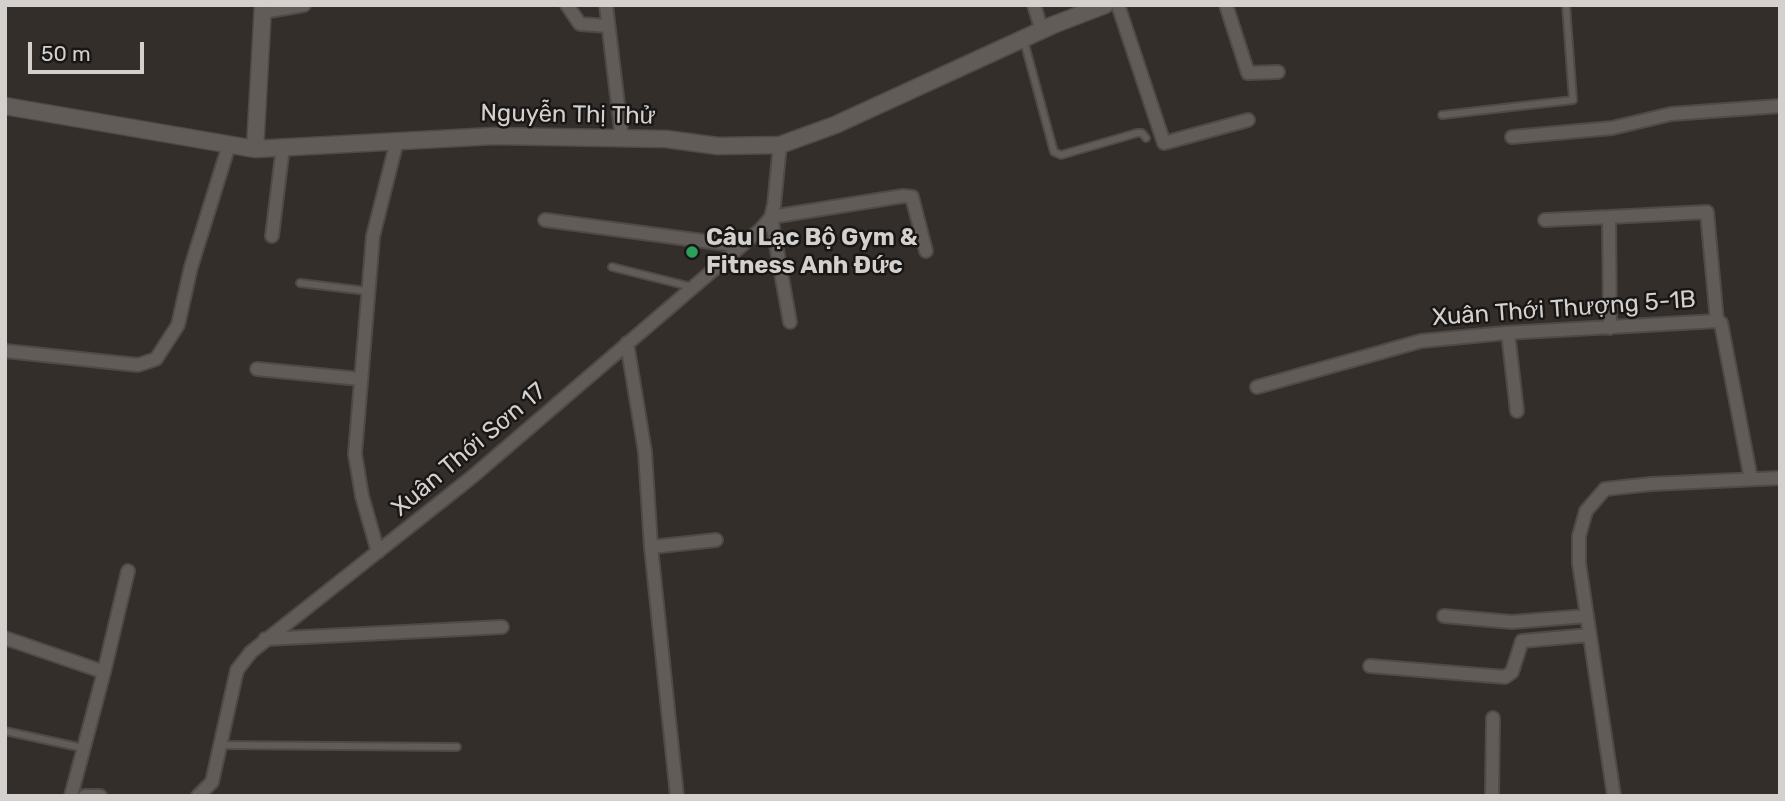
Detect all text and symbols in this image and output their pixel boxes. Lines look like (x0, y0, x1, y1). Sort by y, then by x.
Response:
scale bar (32, 28, 147, 72)
text: 50 m (41, 41, 91, 66)
street label: Nguyễn Thị Thử (480, 99, 656, 131)
place label: Câu Lạc Bộ Gym & Fitness Anh Đức (706, 224, 918, 280)
marker: Câu Lạc Bộ Gym & Fitness Anh Đức (684, 244, 700, 260)
street label: Xuân Thới Thượng 5-1B (1431, 285, 1697, 333)
street label: Xuân Thới Sơn 17 (386, 377, 552, 523)

